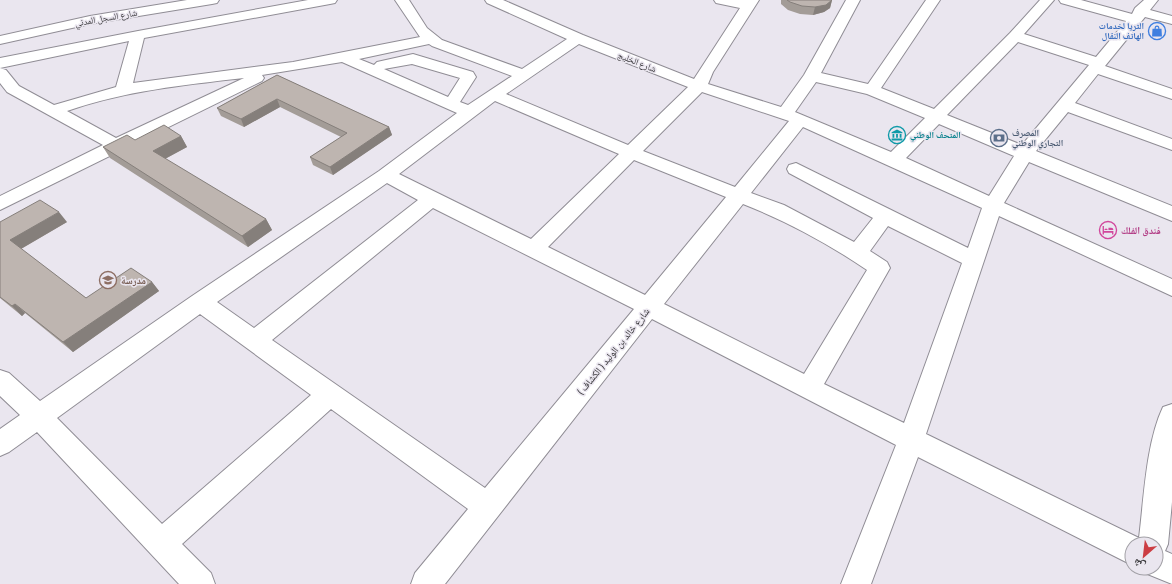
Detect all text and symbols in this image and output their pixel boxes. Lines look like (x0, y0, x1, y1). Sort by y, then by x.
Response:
street label: شارع السجل المدني (74, 6, 138, 31)
place label: الثريا لخدمات الهاتف النقال (1099, 19, 1144, 42)
shop icon: الثريا لخدمات الهاتف النقال (1147, 21, 1167, 41)
street label: شارع الخليج (616, 48, 659, 75)
museum icon: المتحف الوطني (887, 125, 907, 145)
place label: المصرف التجاري الوطني (1012, 126, 1064, 150)
place label: المتحف الوطني (910, 128, 961, 142)
bank icon: المصرف التجاري الوطني (989, 128, 1009, 148)
hotel icon: فندق الفلك (1098, 220, 1118, 240)
place label: فندق الفلك (1121, 223, 1161, 238)
school or university icon: مدرسة (98, 270, 118, 290)
place label: مدرسة (121, 273, 146, 288)
street label: شارع خالد بن الوليد ( الكشاف ) (574, 304, 654, 398)
north arrow (1124, 536, 1164, 576)
text: ش (1130, 555, 1148, 575)

